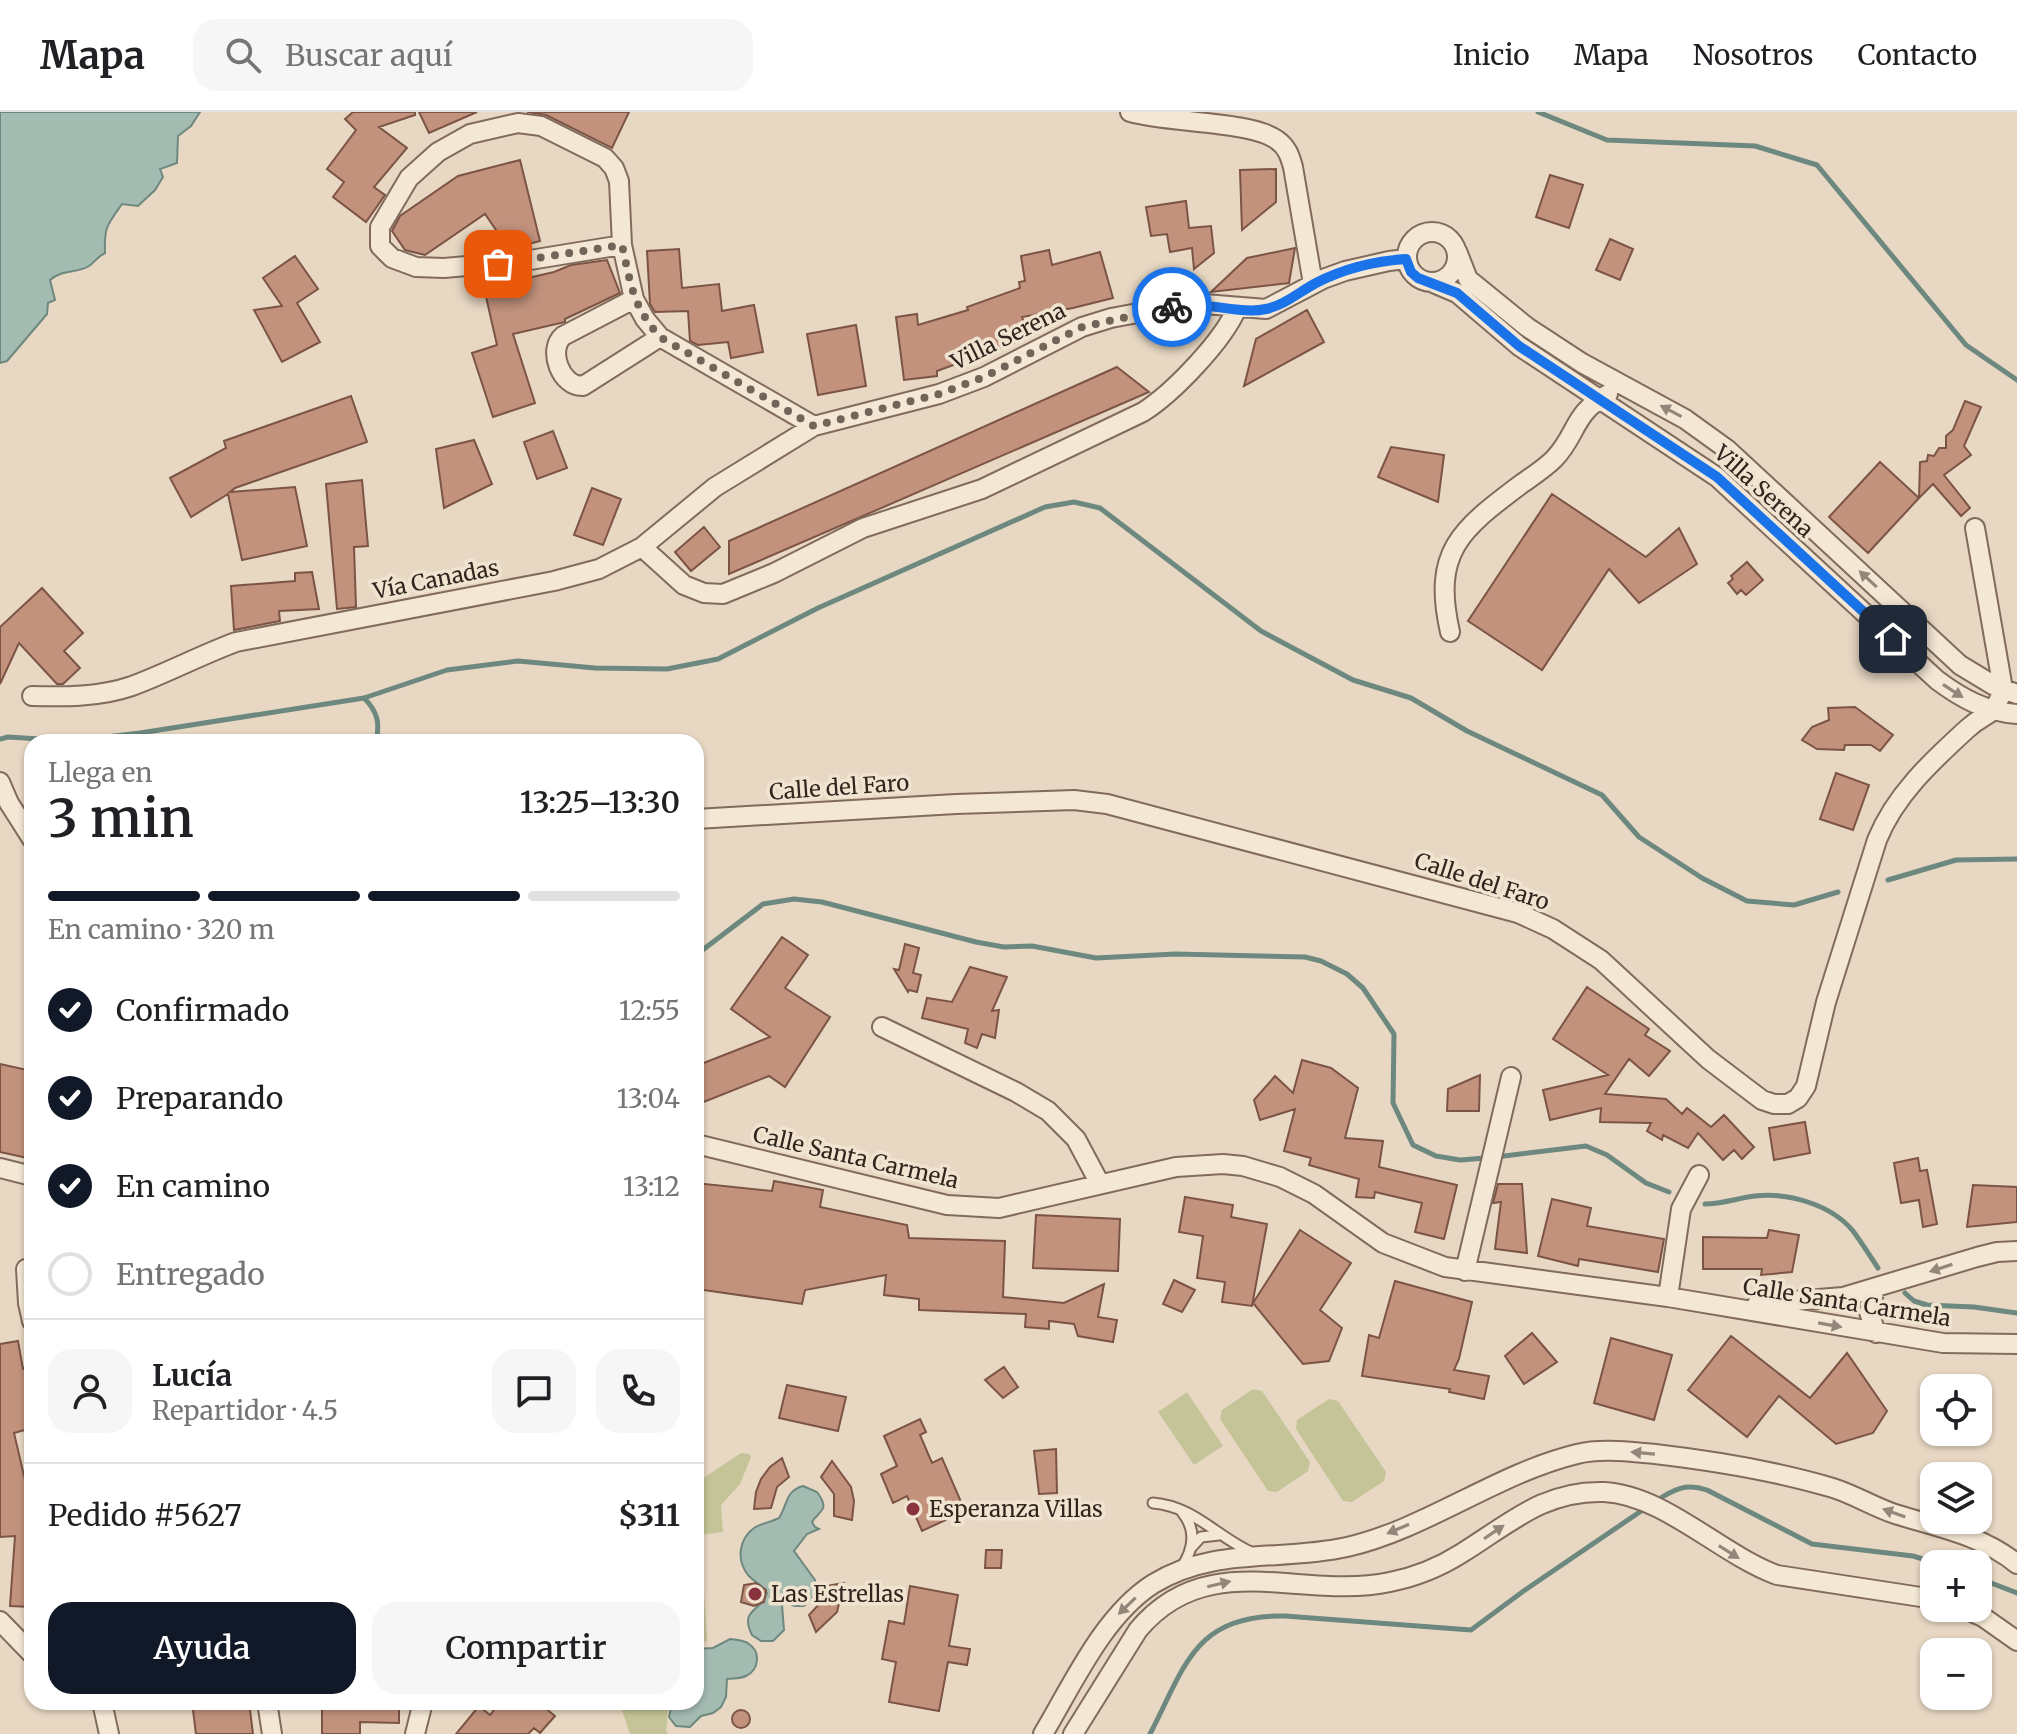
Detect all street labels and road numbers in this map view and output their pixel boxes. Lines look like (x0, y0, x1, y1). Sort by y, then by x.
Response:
street label: Villa Serena (945, 296, 1070, 376)
street label: Villa Serena (1708, 438, 1820, 543)
street label: Vía Canadas (370, 553, 501, 605)
street label: Calle del Faro (768, 768, 910, 806)
street label: Calle del Faro (1411, 846, 1553, 916)
street label: Calle Santa Carmela (750, 1120, 962, 1194)
street label: Calle Santa Carmela (1741, 1272, 1953, 1332)

